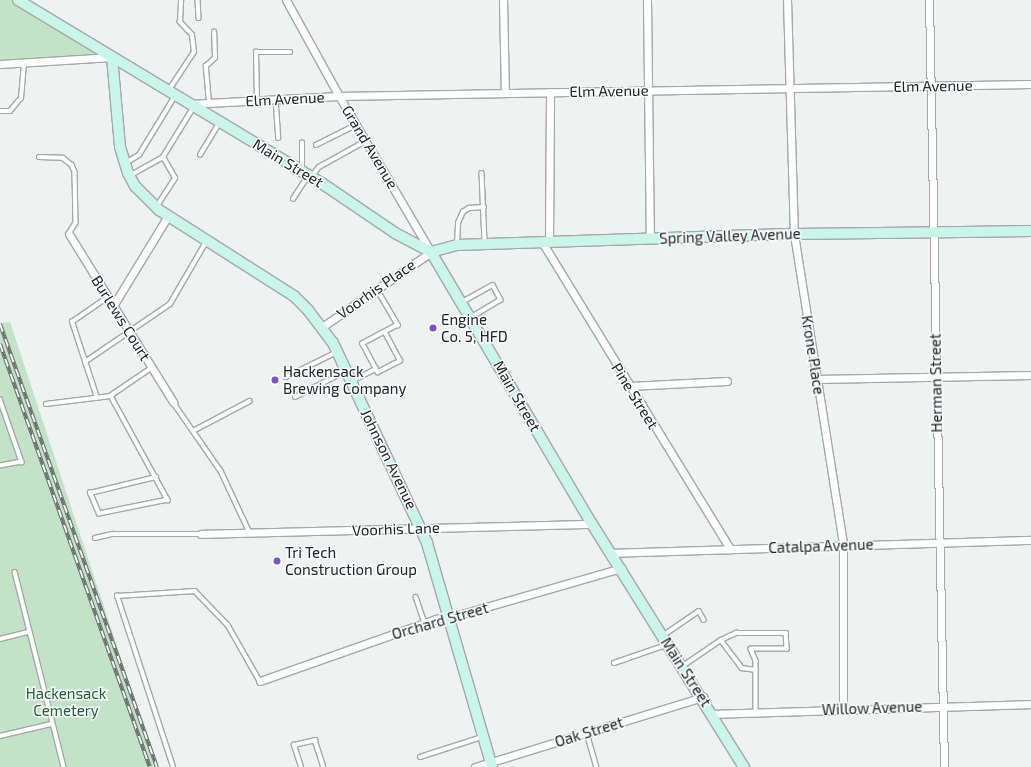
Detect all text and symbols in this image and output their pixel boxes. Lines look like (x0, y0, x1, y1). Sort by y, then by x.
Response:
street label: Elm Avenue (893, 76, 973, 96)
street label: Elm Avenue (569, 81, 649, 101)
street label: Elm Avenue (245, 88, 325, 110)
street label: Grand Avenue (338, 102, 402, 192)
street label: Main Street (250, 135, 326, 191)
street label: Spring Valley Avenue (658, 225, 802, 247)
street label: Voorhis Place (333, 255, 419, 323)
street label: Burlews Court (88, 272, 154, 364)
place label: Engine Co. 5, HFD (441, 310, 508, 345)
street label: Krone Place (798, 314, 828, 396)
marker: Engine Co. 5, HFD (428, 323, 438, 333)
street label: Herman Street (926, 333, 946, 433)
street label: Main Street (489, 357, 545, 435)
street label: Pine Street (608, 360, 662, 432)
place label: Hackensack Brewing Company (283, 362, 406, 397)
marker: Hackensack Brewing Company (270, 375, 280, 385)
street label: Johnson Avenue (357, 406, 421, 512)
street label: Voorhis Lane (352, 518, 440, 540)
street label: Catalpa Avenue (768, 535, 874, 557)
place label: Tri Tech Construction Group (285, 543, 417, 578)
marker: Tri Tech Construction Group (272, 556, 282, 566)
street label: Orchard Street (390, 599, 490, 643)
street label: Main Street (657, 634, 715, 710)
park label: Hackensack Cemetery (26, 684, 106, 719)
street label: Willow Avenue (821, 697, 923, 719)
street label: Oak Street (552, 713, 626, 751)

